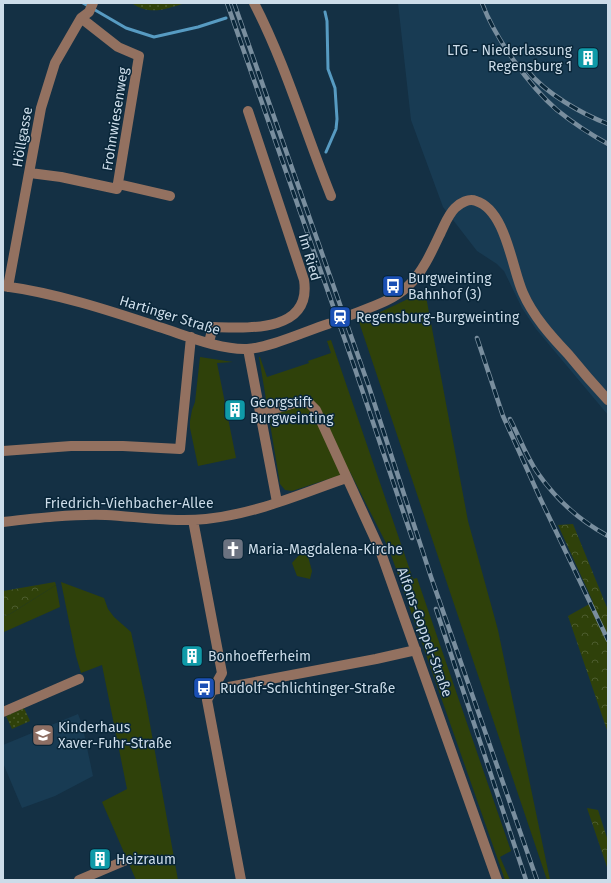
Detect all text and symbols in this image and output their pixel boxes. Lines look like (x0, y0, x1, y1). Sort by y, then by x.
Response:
place label: LTG - Niederlassung Regensburg 1 (447, 42, 573, 75)
building icon: LTG - Niederlassung Regensburg 1 (575, 45, 601, 71)
street label: Frohnwiesenweg (99, 65, 132, 172)
street label: Höllgasse (9, 106, 36, 169)
street label: Im Ried (295, 232, 324, 283)
place label: Burgweinting Bahnhof (3) (408, 270, 492, 303)
bus stop icon: Burgweinting Bahnhof (3) (380, 273, 406, 299)
street label: Hartinger Straße (117, 292, 222, 339)
station icon: Regensburg-Burgweinting (327, 304, 353, 330)
place label: Regensburg-Burgweinting (356, 309, 520, 326)
place label: Georgstift Burgweinting (250, 394, 334, 427)
building icon: Georgstift Burgweinting (222, 397, 248, 423)
street label: Friedrich-Viehbacher-Allee (44, 495, 214, 512)
church icon: Maria-Magdalena-Kirche (220, 536, 246, 562)
place label: Maria-Magdalena-Kirche (248, 541, 403, 558)
street label: Alfons-Goppel-Straße (393, 565, 456, 699)
building icon: Bonhoefferheim (179, 643, 205, 669)
place label: Bonhoefferheim (208, 648, 311, 665)
bus stop icon: Rudolf-Schlichtinger-Straße (191, 675, 217, 701)
place label: Rudolf-Schlichtinger-Straße (220, 680, 395, 697)
place label: Kinderhaus Xaver-Fuhr-Straße (58, 719, 172, 752)
school or university icon: Kinderhaus Xaver-Fuhr-Straße (30, 722, 56, 748)
building icon: Heizraum (87, 846, 113, 872)
place label: Heizraum (116, 851, 176, 868)

